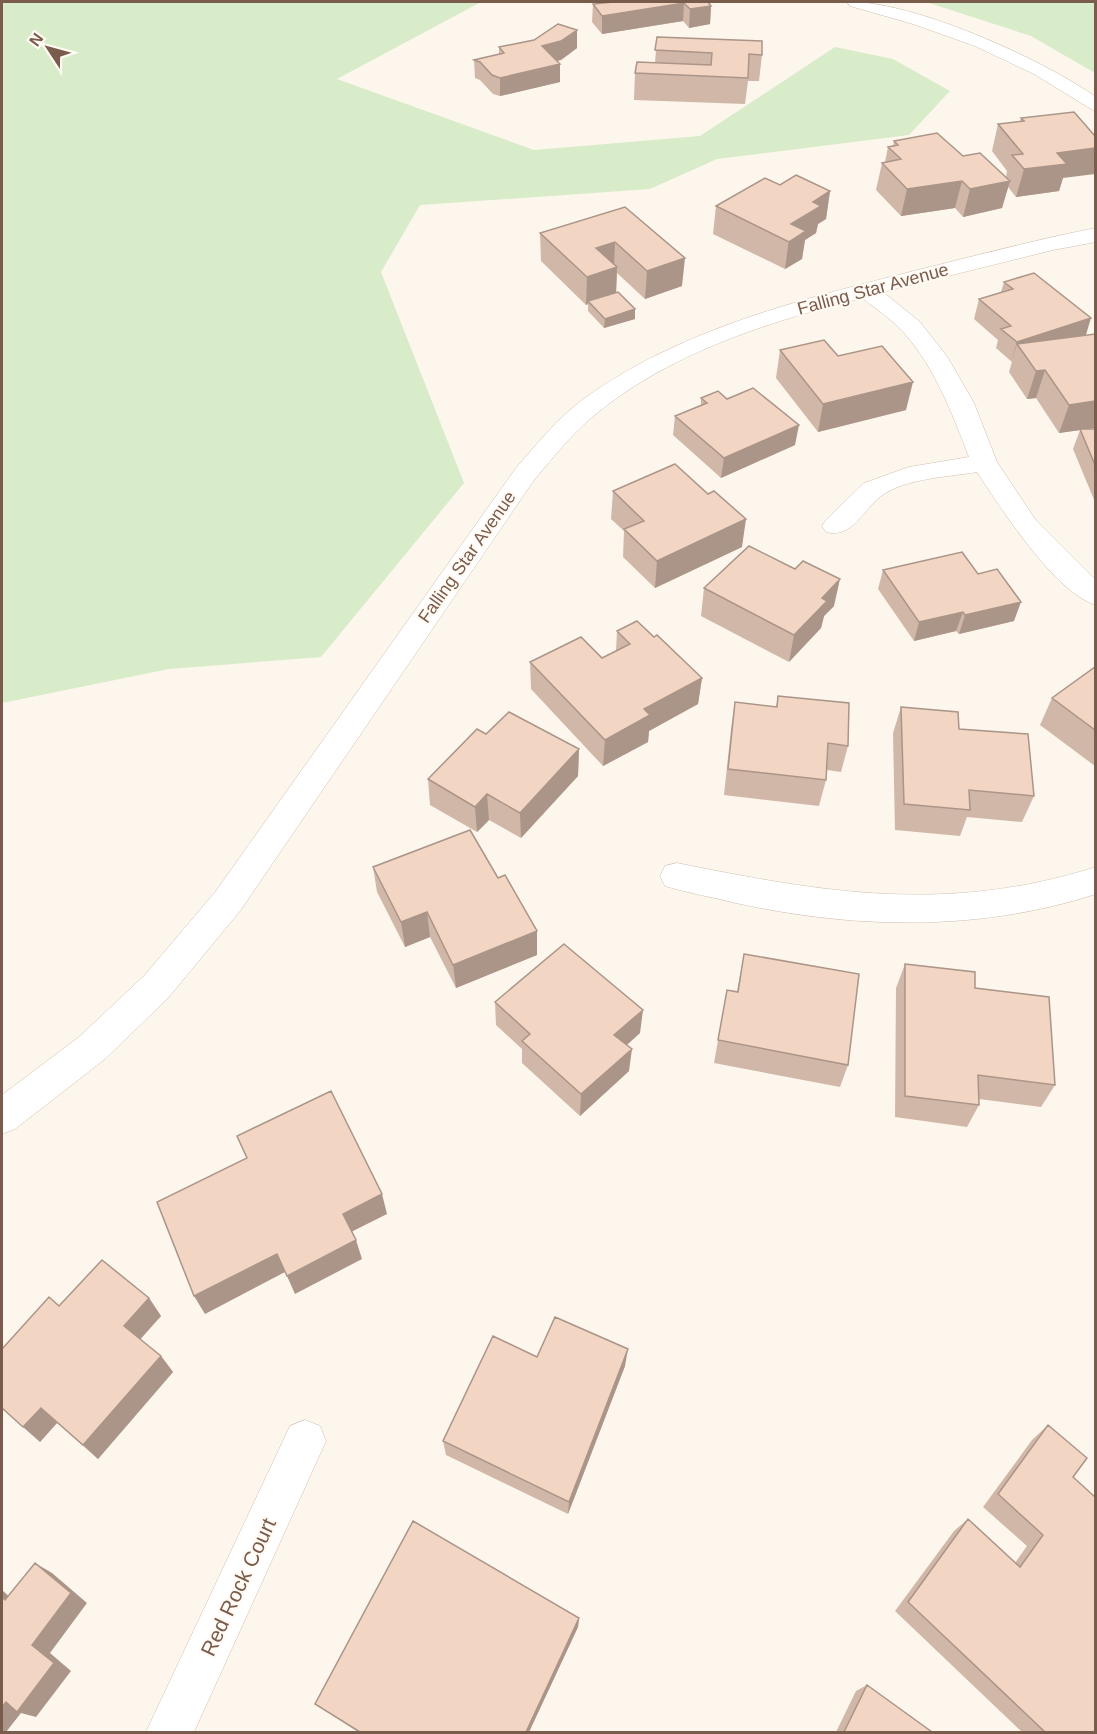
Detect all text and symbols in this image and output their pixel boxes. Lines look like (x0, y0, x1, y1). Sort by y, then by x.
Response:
north arrow (18, 18, 78, 78)
text: N (26, 30, 47, 49)
street label: Falling Star Avenue (795, 259, 951, 319)
street label: Falling Star Avenue (414, 487, 520, 627)
street label: Red Rock Court (196, 1514, 280, 1660)

